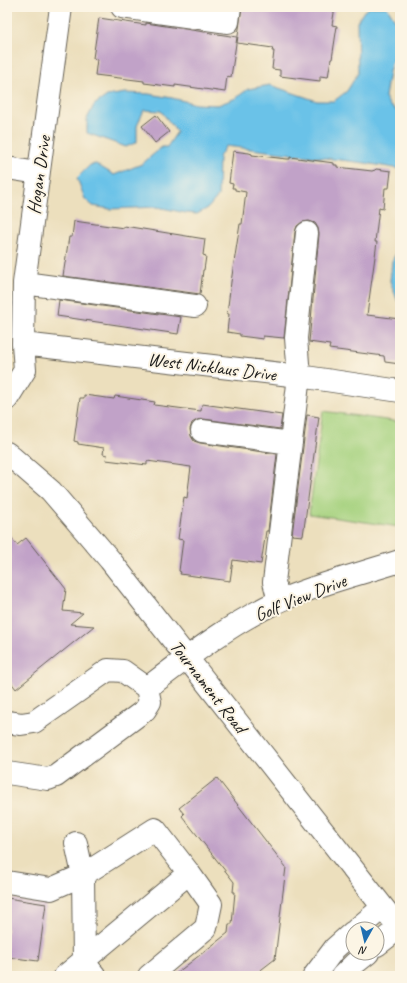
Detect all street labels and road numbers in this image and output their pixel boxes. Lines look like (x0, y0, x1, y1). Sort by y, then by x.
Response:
street label: Hogan Drive (22, 133, 57, 216)
street label: West Nicklaus Drive (146, 347, 279, 387)
street label: Golf View Drive (251, 568, 351, 627)
street label: Tournament Road (164, 635, 254, 740)

